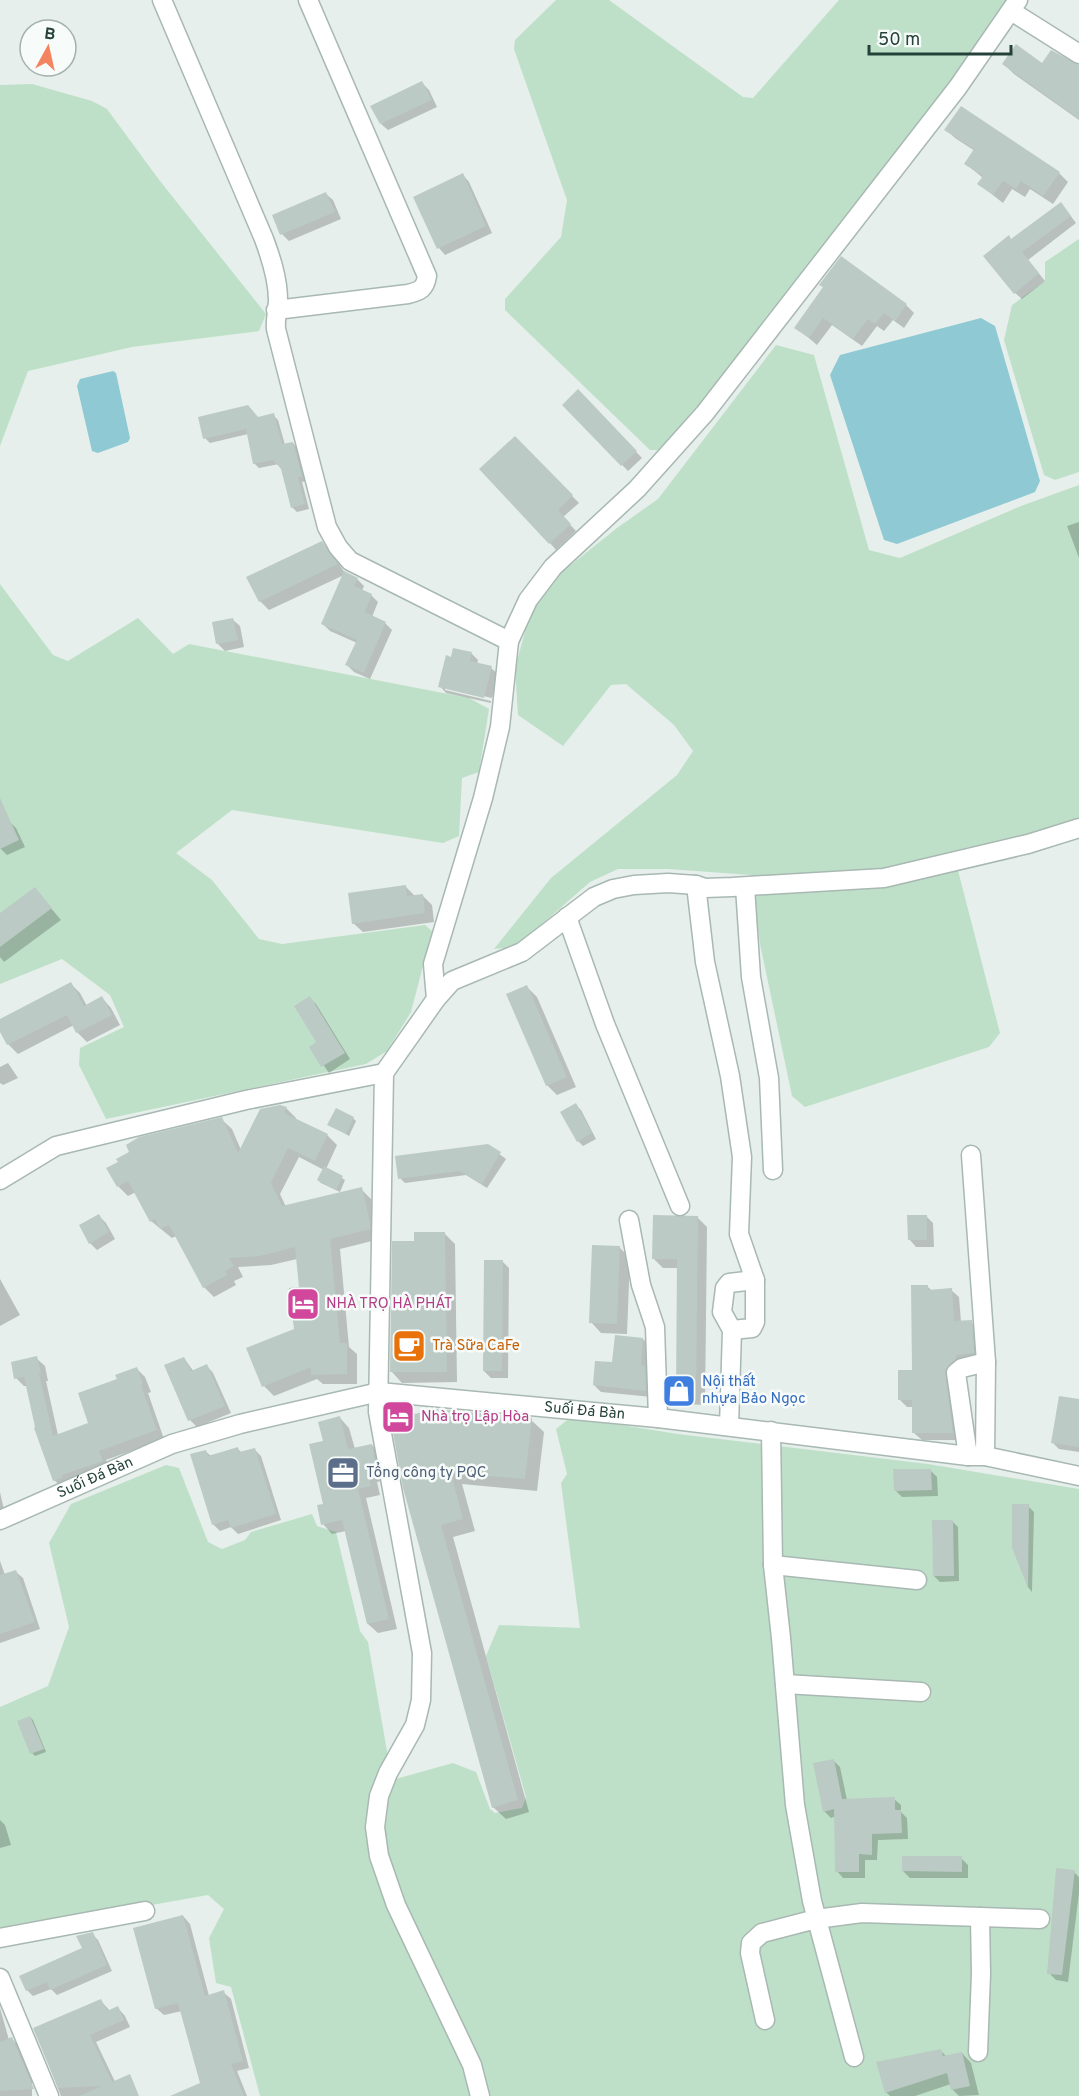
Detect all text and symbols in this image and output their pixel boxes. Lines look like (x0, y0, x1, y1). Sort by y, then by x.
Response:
north arrow (18, 18, 78, 78)
scale bar (869, 18, 1012, 56)
text: B (43, 24, 57, 46)
text: 50 m (878, 29, 920, 52)
hotel icon: NHÀ TRỌ HÀ PHÁT (285, 1286, 321, 1322)
place label: NHÀ TRỌ HÀ PHÁT (326, 1294, 452, 1314)
cafe icon: Trà Sữa CaFe (391, 1328, 427, 1364)
place label: Trà Sữa CaFe (432, 1337, 520, 1356)
place label: Nội thất nhựa Bảo Ngọc (702, 1372, 806, 1409)
shop icon: Nội thất nhựa Bảo Ngọc (661, 1373, 697, 1409)
street label: Suối Đá Bàn (543, 1398, 626, 1424)
hotel icon: Nhà trọ Lập Hòa (380, 1399, 416, 1435)
place label: Nhà trọ Lập Hòa (421, 1408, 529, 1427)
street label: Suối Đá Bàn (54, 1453, 136, 1503)
office icon: Tổng công ty PQC (325, 1455, 361, 1491)
place label: Tổng công ty PQC (366, 1462, 487, 1483)

